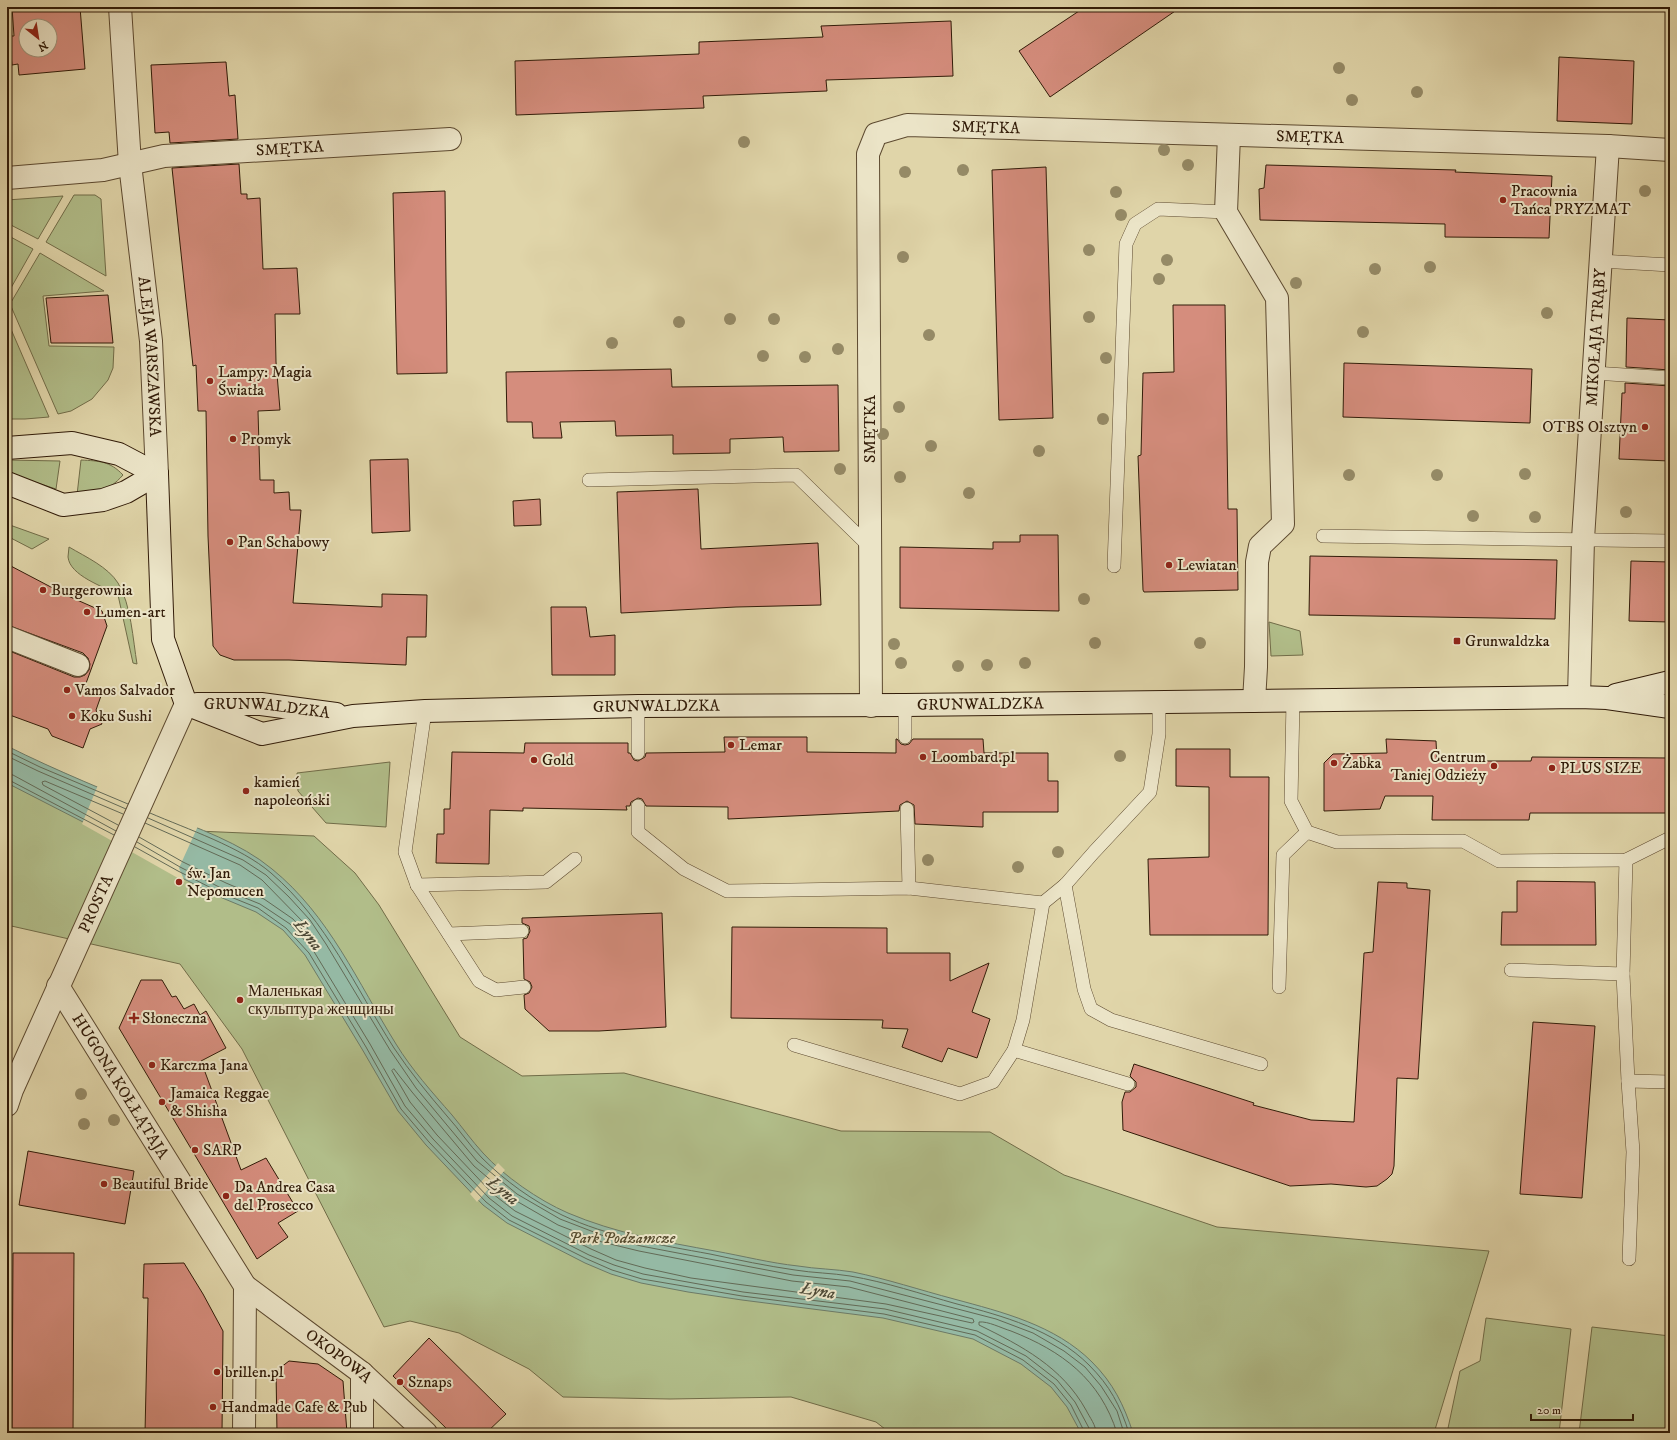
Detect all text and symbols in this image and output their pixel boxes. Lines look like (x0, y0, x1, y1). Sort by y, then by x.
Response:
north arrow (18, 18, 58, 58)
text: N (35, 37, 50, 54)
street label: SMĘTKA (952, 116, 1021, 138)
street label: SMĘTKA (1276, 126, 1345, 148)
street label: SMĘTKA (255, 136, 325, 161)
place label: Pracownia Tańca PRYZMAT (1511, 181, 1631, 219)
marker: Pracownia Tańca PRYZMAT (1498, 195, 1508, 205)
street label: MIKOŁAJA TRĄBY (1581, 267, 1610, 407)
street label: ALEJA WARSZAWSKA (133, 275, 165, 438)
place label: Lampy: Magia Światła (218, 362, 312, 400)
marker: Lampy: Magia Światła (205, 376, 215, 386)
street label: SMĘTKA (860, 394, 880, 463)
place label: OTBS Olsztyn (1542, 417, 1638, 437)
marker: OTBS Olsztyn (1640, 422, 1650, 432)
place label: Promyk (241, 429, 291, 449)
marker: Promyk (228, 434, 238, 444)
place label: Pan Schabowy (238, 532, 330, 552)
marker: Pan Schabowy (225, 537, 235, 547)
place label: Lewiatan (1177, 555, 1237, 575)
marker: Lewiatan (1164, 560, 1174, 570)
place label: Burgerownia (51, 580, 133, 600)
marker: Burgerownia (38, 585, 48, 595)
place label: Lumen-art (95, 602, 166, 622)
marker: Lumen-art (82, 607, 92, 617)
place label: Grunwaldzka (1465, 631, 1550, 651)
marker: Grunwaldzka (1452, 636, 1462, 646)
place label: Vamos Salvador (74, 680, 175, 700)
marker: Vamos Salvador (62, 685, 72, 695)
street label: GRUNWALDZKA (917, 693, 1045, 715)
street label: GRUNWALDZKA (204, 694, 332, 723)
street label: GRUNWALDZKA (593, 696, 720, 717)
place label: Koku Sushi (80, 706, 152, 726)
marker: Koku Sushi (67, 711, 77, 721)
place label: Lemar (739, 735, 782, 755)
marker: Lemar (726, 740, 736, 750)
place label: Loombard.pl (931, 747, 1015, 767)
place label: Centrum Taniej Odzieży (1391, 747, 1486, 785)
place label: Gold (542, 750, 574, 770)
marker: Loombard.pl (918, 752, 928, 762)
place label: Żabka (1342, 753, 1381, 773)
marker: Gold (529, 755, 539, 765)
marker: Żabka (1329, 758, 1339, 768)
place label: PLUS SIZE (1560, 758, 1641, 778)
marker: Centrum Taniej Odzieży (1489, 761, 1499, 771)
marker: PLUS SIZE (1547, 763, 1557, 773)
place label: kamień napoleoński (254, 772, 330, 810)
marker: kamień napoleoński (241, 786, 251, 796)
place label: św. Jan Nepomucen (187, 863, 264, 901)
street label: PROSTA (74, 871, 118, 936)
marker: św. Jan Nepomucen (174, 877, 184, 887)
water label: Łyna (288, 914, 327, 955)
place label: Маленькая скульптура женщины (248, 981, 394, 1019)
marker: Маленькая скульптура женщины (235, 995, 245, 1005)
place label: Słoneczna (142, 1008, 207, 1028)
street label: HUGONA KOŁŁĄTAJA (68, 1010, 174, 1163)
marker: Słoneczna (129, 1013, 139, 1023)
place label: Karczma Jana (160, 1055, 248, 1075)
marker: Karczma Jana (147, 1060, 157, 1070)
place label: Jamaica Reggae & Shisha (168, 1083, 269, 1121)
marker: Jamaica Reggae & Shisha (157, 1097, 167, 1107)
place label: SARP (203, 1140, 242, 1160)
marker: SARP (190, 1145, 200, 1155)
water label: Łyna (482, 1171, 523, 1210)
place label: Beautiful Bride (112, 1174, 209, 1194)
place label: Da Andrea Casa del Prosecco (234, 1177, 335, 1215)
marker: Beautiful Bride (99, 1179, 109, 1189)
marker: Da Andrea Casa del Prosecco (221, 1191, 231, 1201)
park label: Park Podzamcze (569, 1228, 676, 1248)
water label: Łyna (798, 1277, 837, 1305)
street label: OKOPOWA (302, 1325, 377, 1388)
place label: brillen.pl (225, 1362, 284, 1382)
marker: brillen.pl (212, 1367, 222, 1377)
place label: Sznaps (408, 1372, 452, 1392)
marker: Sznaps (395, 1377, 405, 1387)
scale bar (1531, 1396, 1633, 1422)
place label: Handmade Cafe & Pub (221, 1397, 367, 1417)
marker: Handmade Cafe & Pub (208, 1402, 218, 1412)
text: 20 m (1537, 1403, 1561, 1418)

